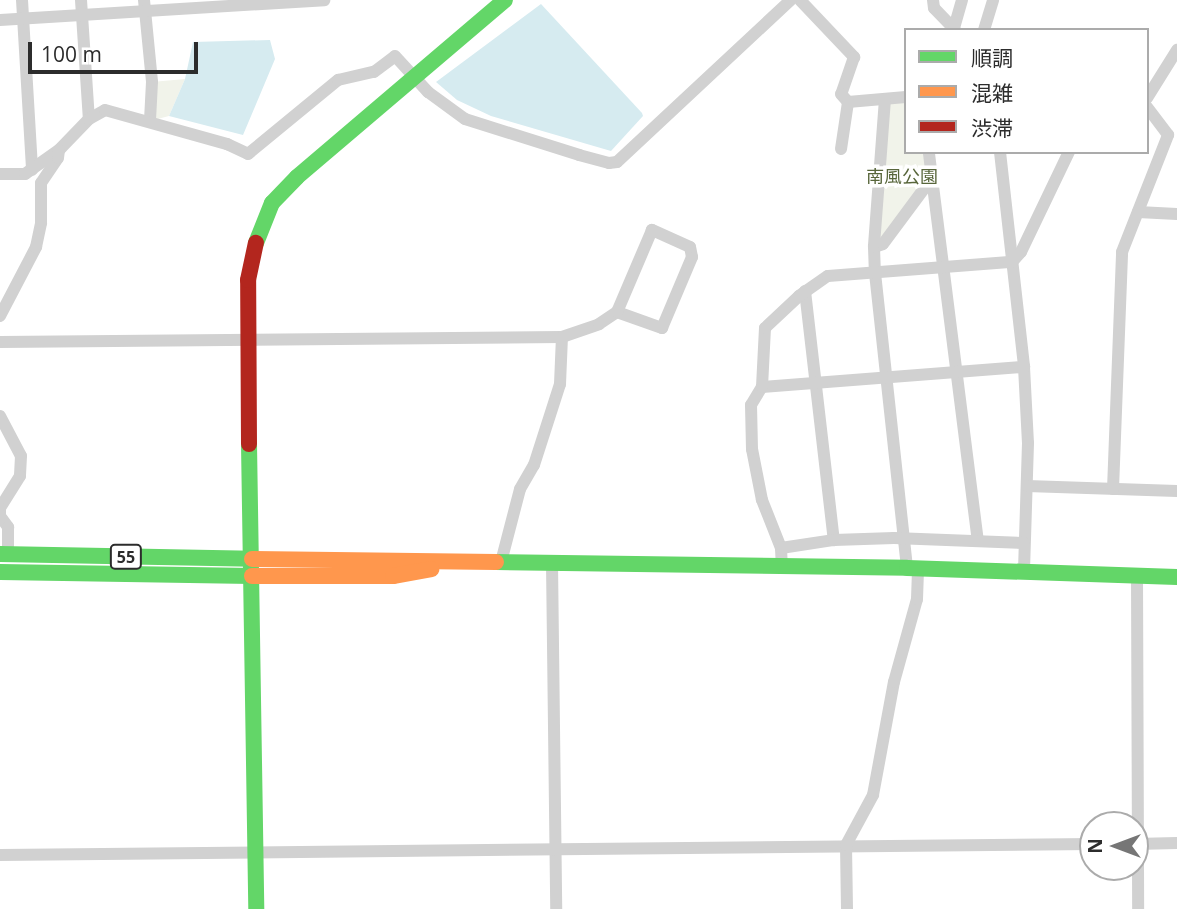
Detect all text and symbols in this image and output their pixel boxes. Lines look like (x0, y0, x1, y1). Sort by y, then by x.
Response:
scale bar (32, 28, 201, 72)
legend (904, 28, 1149, 154)
text: 100 m (41, 40, 102, 68)
text: 順調 (971, 44, 1013, 72)
text: 混雑 (971, 79, 1013, 107)
text: 渋滞 (971, 114, 1013, 142)
park label: 南風公園 (866, 165, 938, 187)
road number: 55 (108, 544, 144, 570)
north arrow (1079, 811, 1149, 881)
text: N (1082, 838, 1108, 854)

